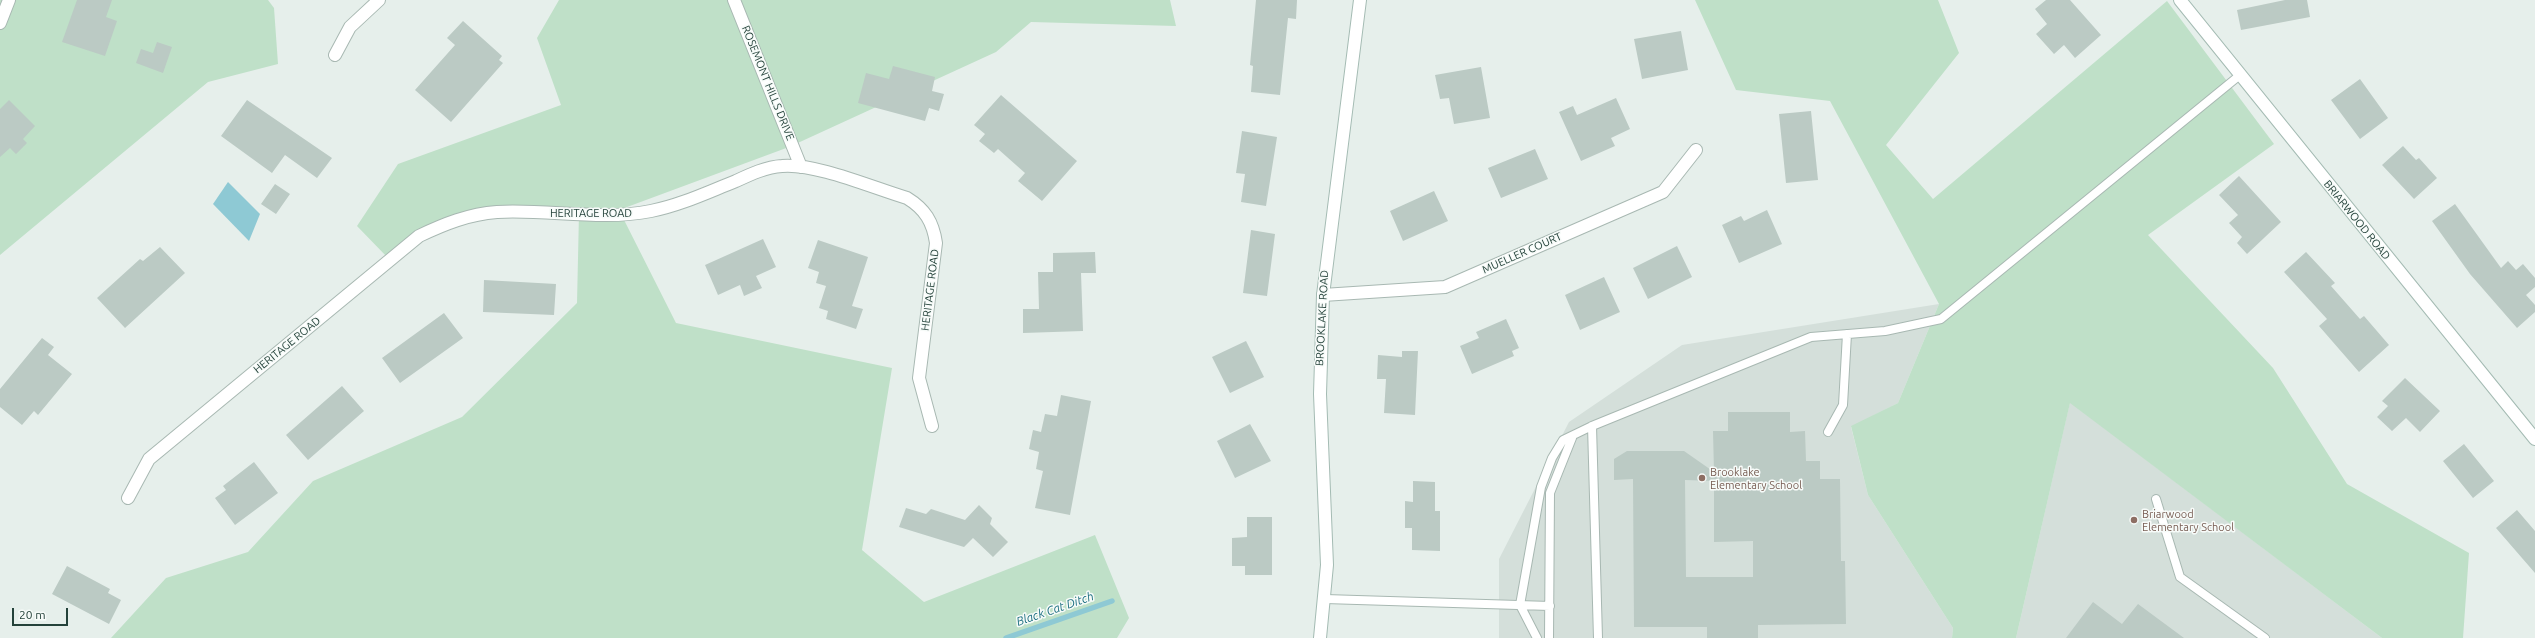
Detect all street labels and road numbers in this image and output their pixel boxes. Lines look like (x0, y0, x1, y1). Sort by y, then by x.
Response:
street label: ROSEMONT HILLS DRIVE (739, 24, 797, 142)
street label: BRIARWOOD ROAD (2321, 178, 2393, 262)
street label: HERITAGE ROAD (550, 206, 632, 220)
street label: MUELLER COURT (1480, 230, 1564, 276)
street label: HERITAGE ROAD (918, 248, 942, 332)
street label: BROOKLAKE ROAD (1313, 270, 1331, 366)
street label: HERITAGE ROAD (251, 314, 323, 376)

